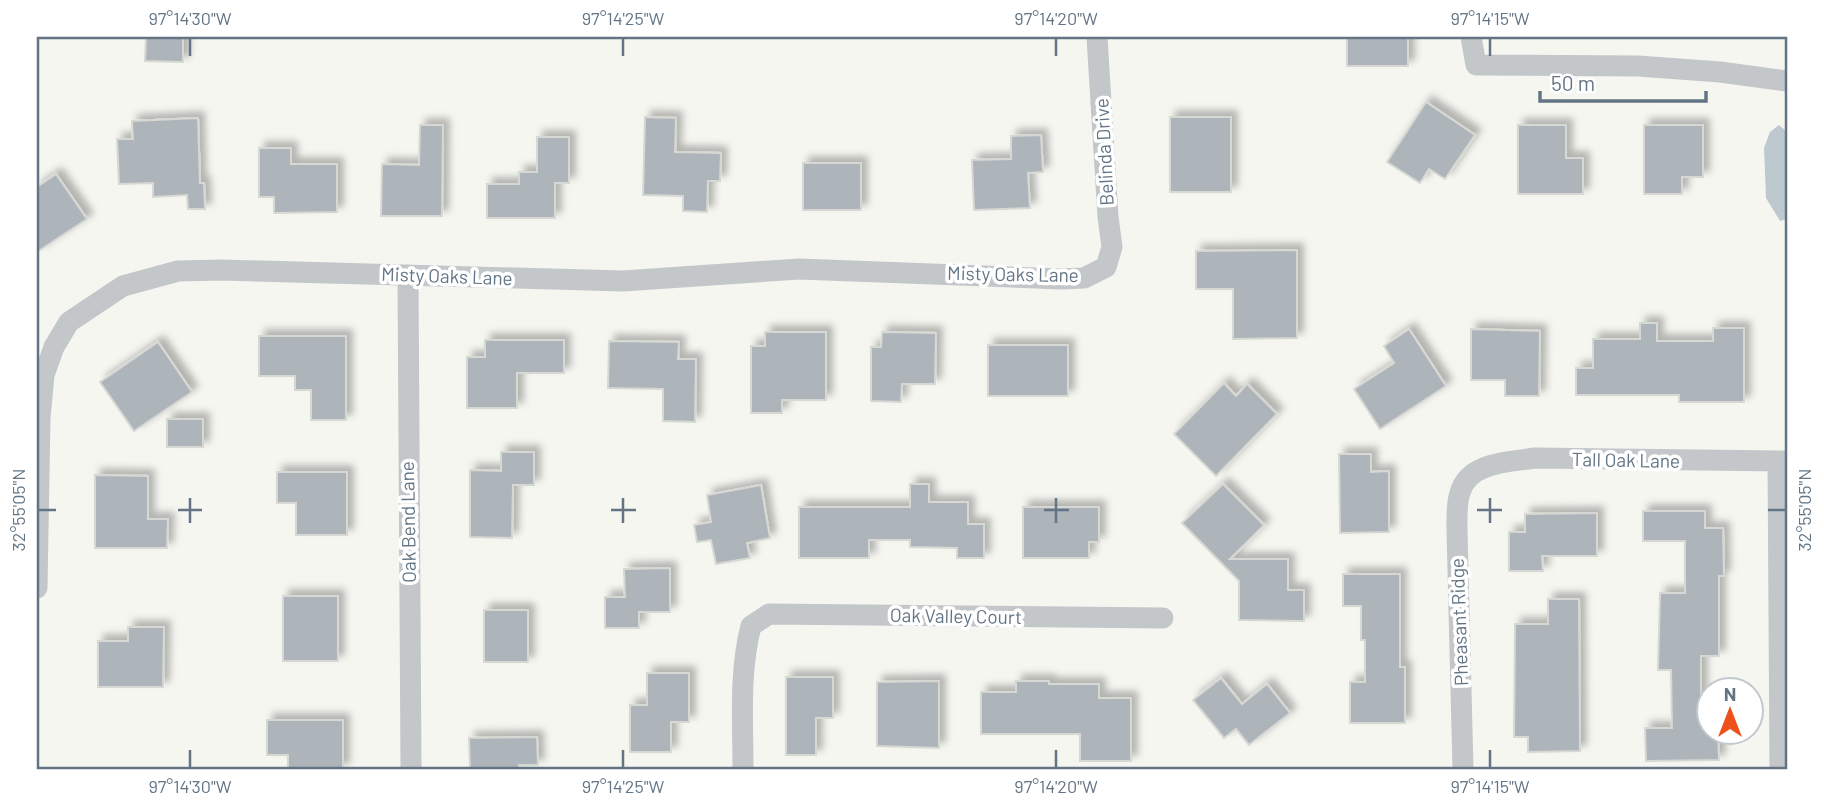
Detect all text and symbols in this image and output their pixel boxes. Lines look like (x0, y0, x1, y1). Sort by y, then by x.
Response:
text: 97°14'30"W (148, 7, 232, 29)
text: 97°14'25"W (582, 7, 664, 29)
text: 97°14'20"W (1014, 7, 1098, 29)
text: 97°14'15"W (1450, 7, 1530, 29)
scale bar (1540, 60, 1707, 104)
text: 50 m (1551, 70, 1595, 95)
street label: Belinda Drive (1089, 98, 1118, 206)
street label: Misty Oaks Lane (947, 261, 1079, 286)
street label: Misty Oaks Lane (381, 262, 513, 289)
street label: Tall Oak Lane (1572, 447, 1680, 472)
street label: Oak Bend Lane (395, 461, 420, 583)
text: 32°55'05"N (7, 469, 29, 551)
text: 32°55'05"N (1793, 469, 1815, 551)
street label: Pheasant Ridge (1445, 558, 1472, 686)
street label: Oak Valley Court (890, 603, 1022, 628)
north arrow (1694, 676, 1764, 746)
text: N (1724, 682, 1736, 705)
text: 97°14'30"W (148, 775, 232, 797)
text: 97°14'25"W (582, 775, 664, 797)
text: 97°14'20"W (1014, 775, 1098, 797)
text: 97°14'15"W (1450, 775, 1530, 797)

